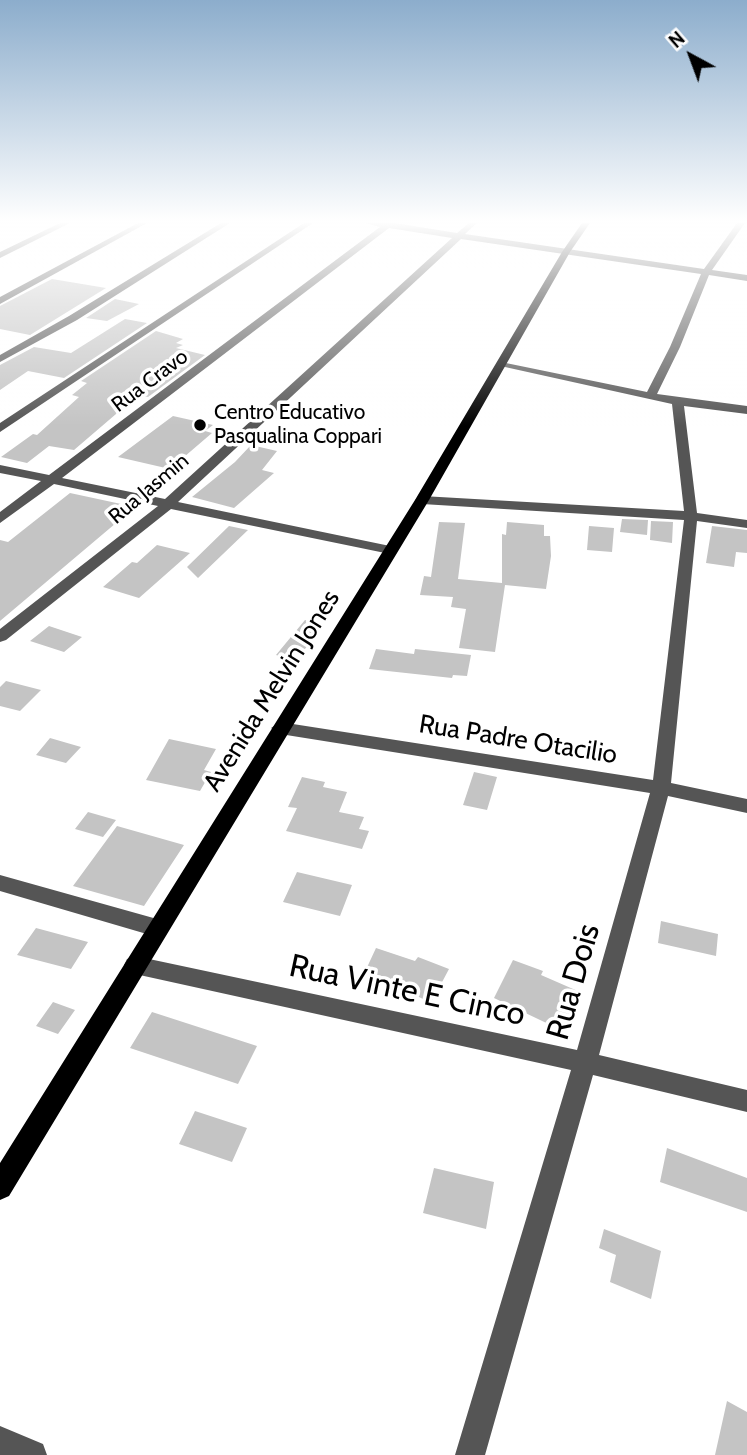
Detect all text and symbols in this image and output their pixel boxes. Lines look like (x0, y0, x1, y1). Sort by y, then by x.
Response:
north arrow (656, 21, 726, 91)
text: N (664, 27, 690, 53)
street label: Rua Cravo (107, 344, 193, 418)
place label: Centro Educativo Pasqualina Coppari (214, 400, 382, 450)
marker: Centro Educativo Pasqualina Coppari (192, 417, 208, 433)
street label: Rua Jasmin (104, 448, 194, 530)
street label: Avenida Melvin Jones (197, 584, 347, 798)
street label: Rua Padre Otacilio (417, 709, 619, 771)
street label: Rua Dois (539, 920, 609, 1044)
street label: Rua Vinte E Cinco (286, 947, 528, 1035)

